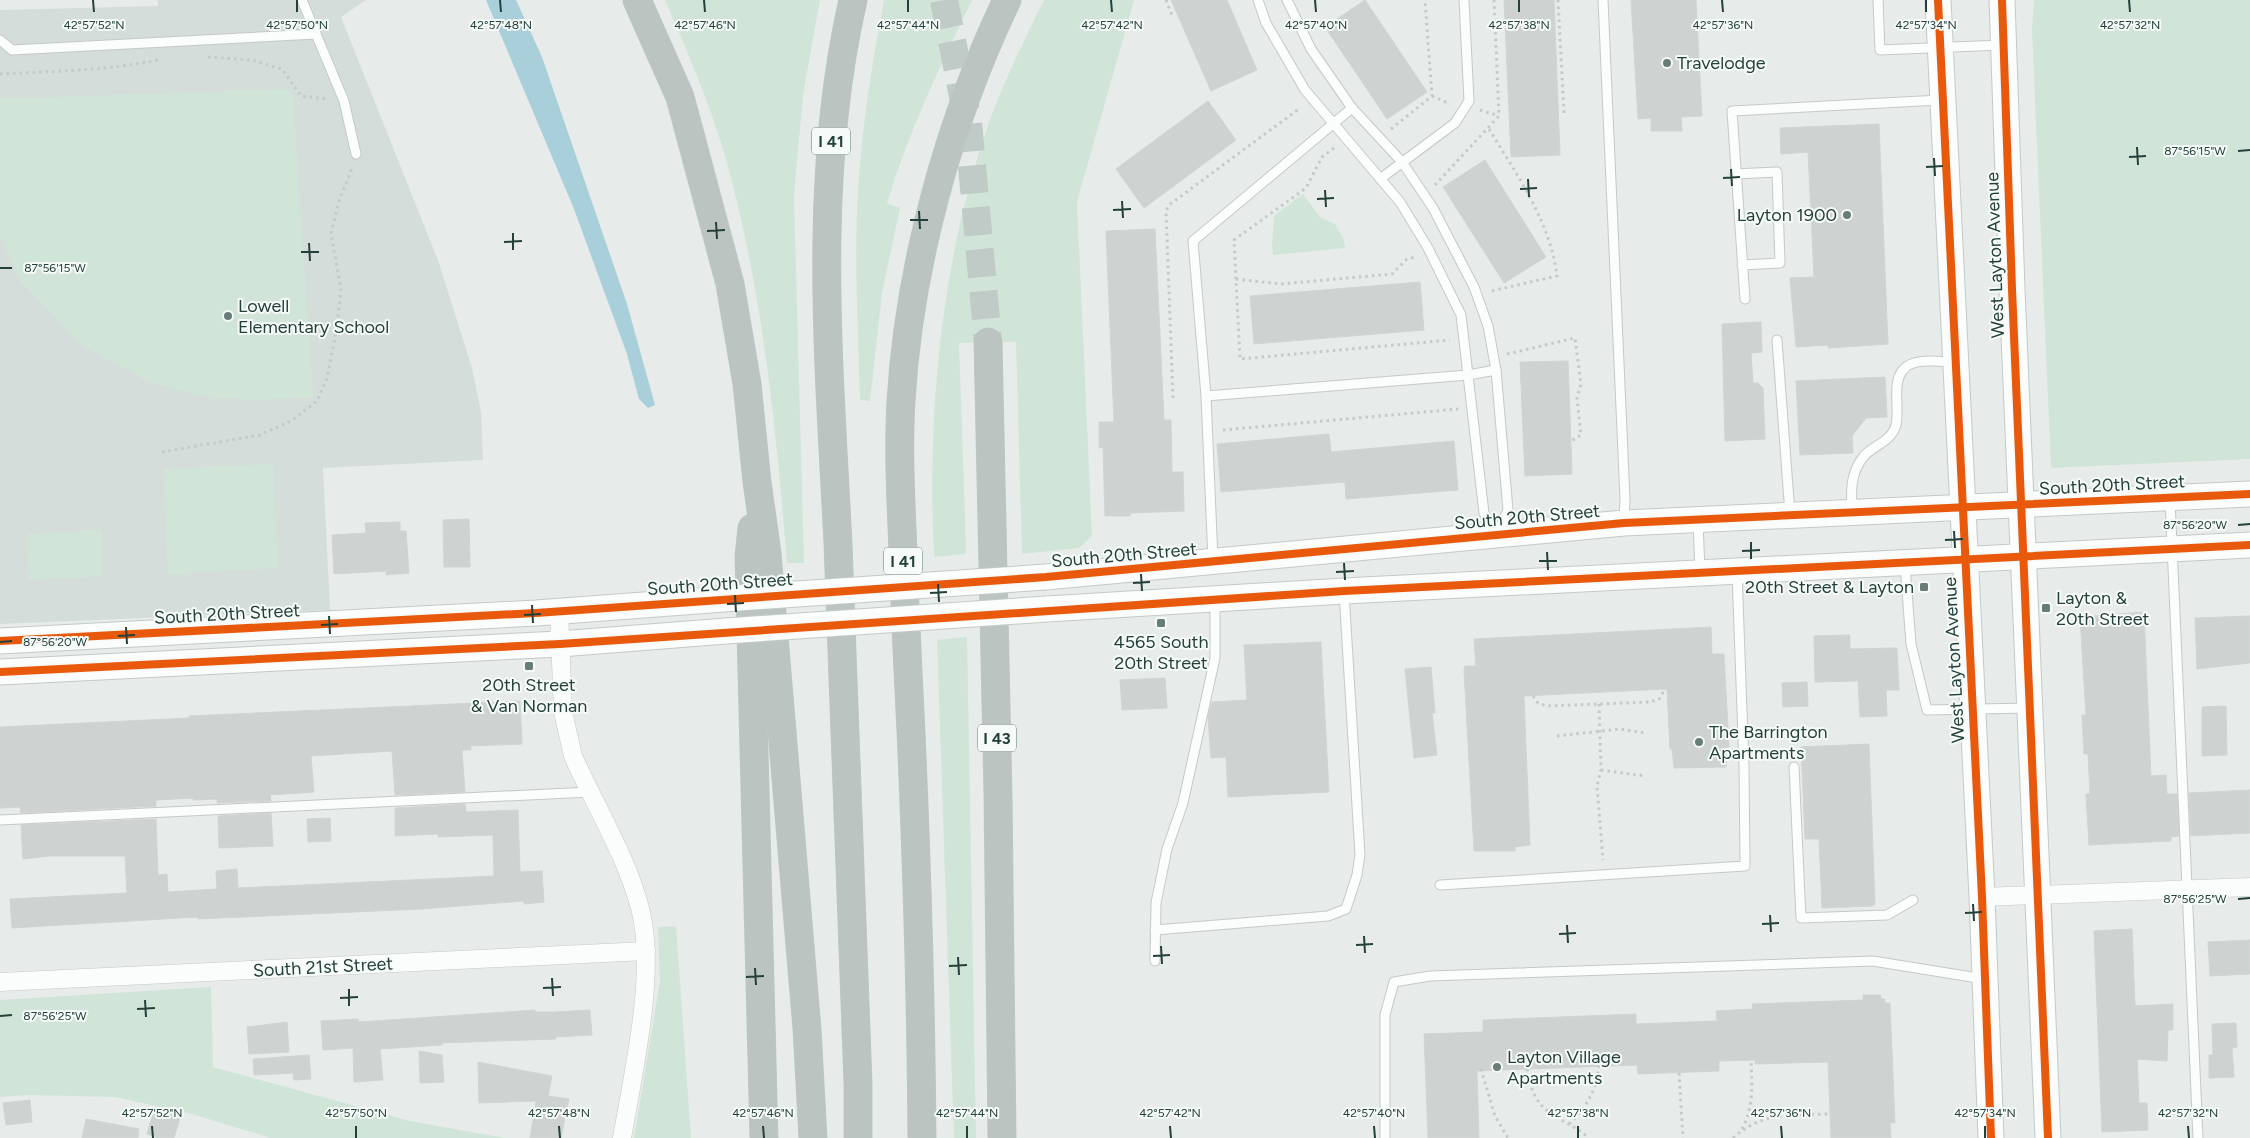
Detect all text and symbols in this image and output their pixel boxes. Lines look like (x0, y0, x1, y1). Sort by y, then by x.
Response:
text: 42°57'52"N (63, 18, 125, 32)
text: 42°57'50"N (266, 18, 328, 32)
text: 42°57'48"N (470, 18, 532, 32)
text: 42°57'46"N (674, 18, 736, 32)
text: 42°57'44"N (877, 18, 939, 32)
text: 42°57'42"N (1081, 18, 1143, 32)
text: 42°57'40"N (1285, 18, 1347, 32)
text: 42°57'38"N (1488, 18, 1550, 32)
text: 42°57'36"N (1693, 18, 1753, 32)
text: 42°57'34"N (1895, 18, 1957, 32)
text: 42°57'32"N (2100, 18, 2160, 32)
place label: Travelodge (1677, 52, 1766, 74)
marker: Travelodge (1661, 57, 1673, 69)
road number: I 41 (812, 128, 850, 154)
text: 87°56'15"W (2164, 144, 2226, 158)
street label: West Layton Avenue (1981, 171, 2009, 339)
place label: Layton 1900 (1737, 204, 1837, 226)
marker: Layton 1900 (1841, 209, 1853, 221)
text: 87°56'15"W (24, 261, 86, 275)
place label: Lowell Elementary School (238, 295, 389, 338)
marker: Lowell Elementary School (222, 310, 234, 322)
street label: South 20th Street (2038, 470, 2186, 500)
street label: South 20th Street (1453, 500, 1601, 534)
text: 87°56'20"W (2163, 518, 2228, 532)
street label: South 20th Street (1050, 538, 1198, 572)
road number: I 41 (884, 548, 922, 574)
street label: South 20th Street (646, 568, 794, 600)
place label: 20th Street & Layton (1745, 576, 1914, 598)
street label: West Layton Avenue (1939, 576, 1969, 744)
marker: 20th Street & Layton (1918, 581, 1930, 593)
place label: Layton & 20th Street (2056, 587, 2149, 630)
street label: South 20th Street (153, 599, 301, 629)
marker: Layton & 20th Street (2040, 602, 2052, 614)
marker: 4565 South 20th Street (1155, 617, 1167, 629)
place label: 4565 South 20th Street (1114, 631, 1208, 674)
text: 87°56'20"W (23, 635, 88, 649)
marker: 20th Street & Van Norman (523, 660, 535, 672)
place label: 20th Street & Van Norman (471, 674, 587, 717)
place label: The Barrington Apartments (1709, 721, 1828, 764)
road number: I 43 (978, 724, 1016, 751)
marker: The Barrington Apartments (1693, 736, 1705, 748)
text: 87°56'25"W (2163, 892, 2227, 906)
street label: South 21st Street (252, 952, 394, 982)
text: 87°56'25"W (23, 1009, 87, 1023)
place label: Layton Village Apartments (1507, 1046, 1621, 1089)
marker: Layton Village Apartments (1491, 1061, 1503, 1073)
text: 42°57'52"N (121, 1106, 183, 1120)
text: 42°57'50"N (325, 1106, 387, 1120)
text: 42°57'48"N (528, 1106, 590, 1120)
text: 42°57'46"N (732, 1106, 794, 1120)
text: 42°57'44"N (936, 1106, 998, 1120)
text: 42°57'42"N (1139, 1106, 1201, 1120)
text: 42°57'40"N (1343, 1106, 1405, 1120)
text: 42°57'38"N (1547, 1106, 1609, 1120)
text: 42°57'36"N (1751, 1106, 1811, 1120)
text: 42°57'34"N (1954, 1106, 2016, 1120)
text: 42°57'32"N (2158, 1106, 2218, 1120)

